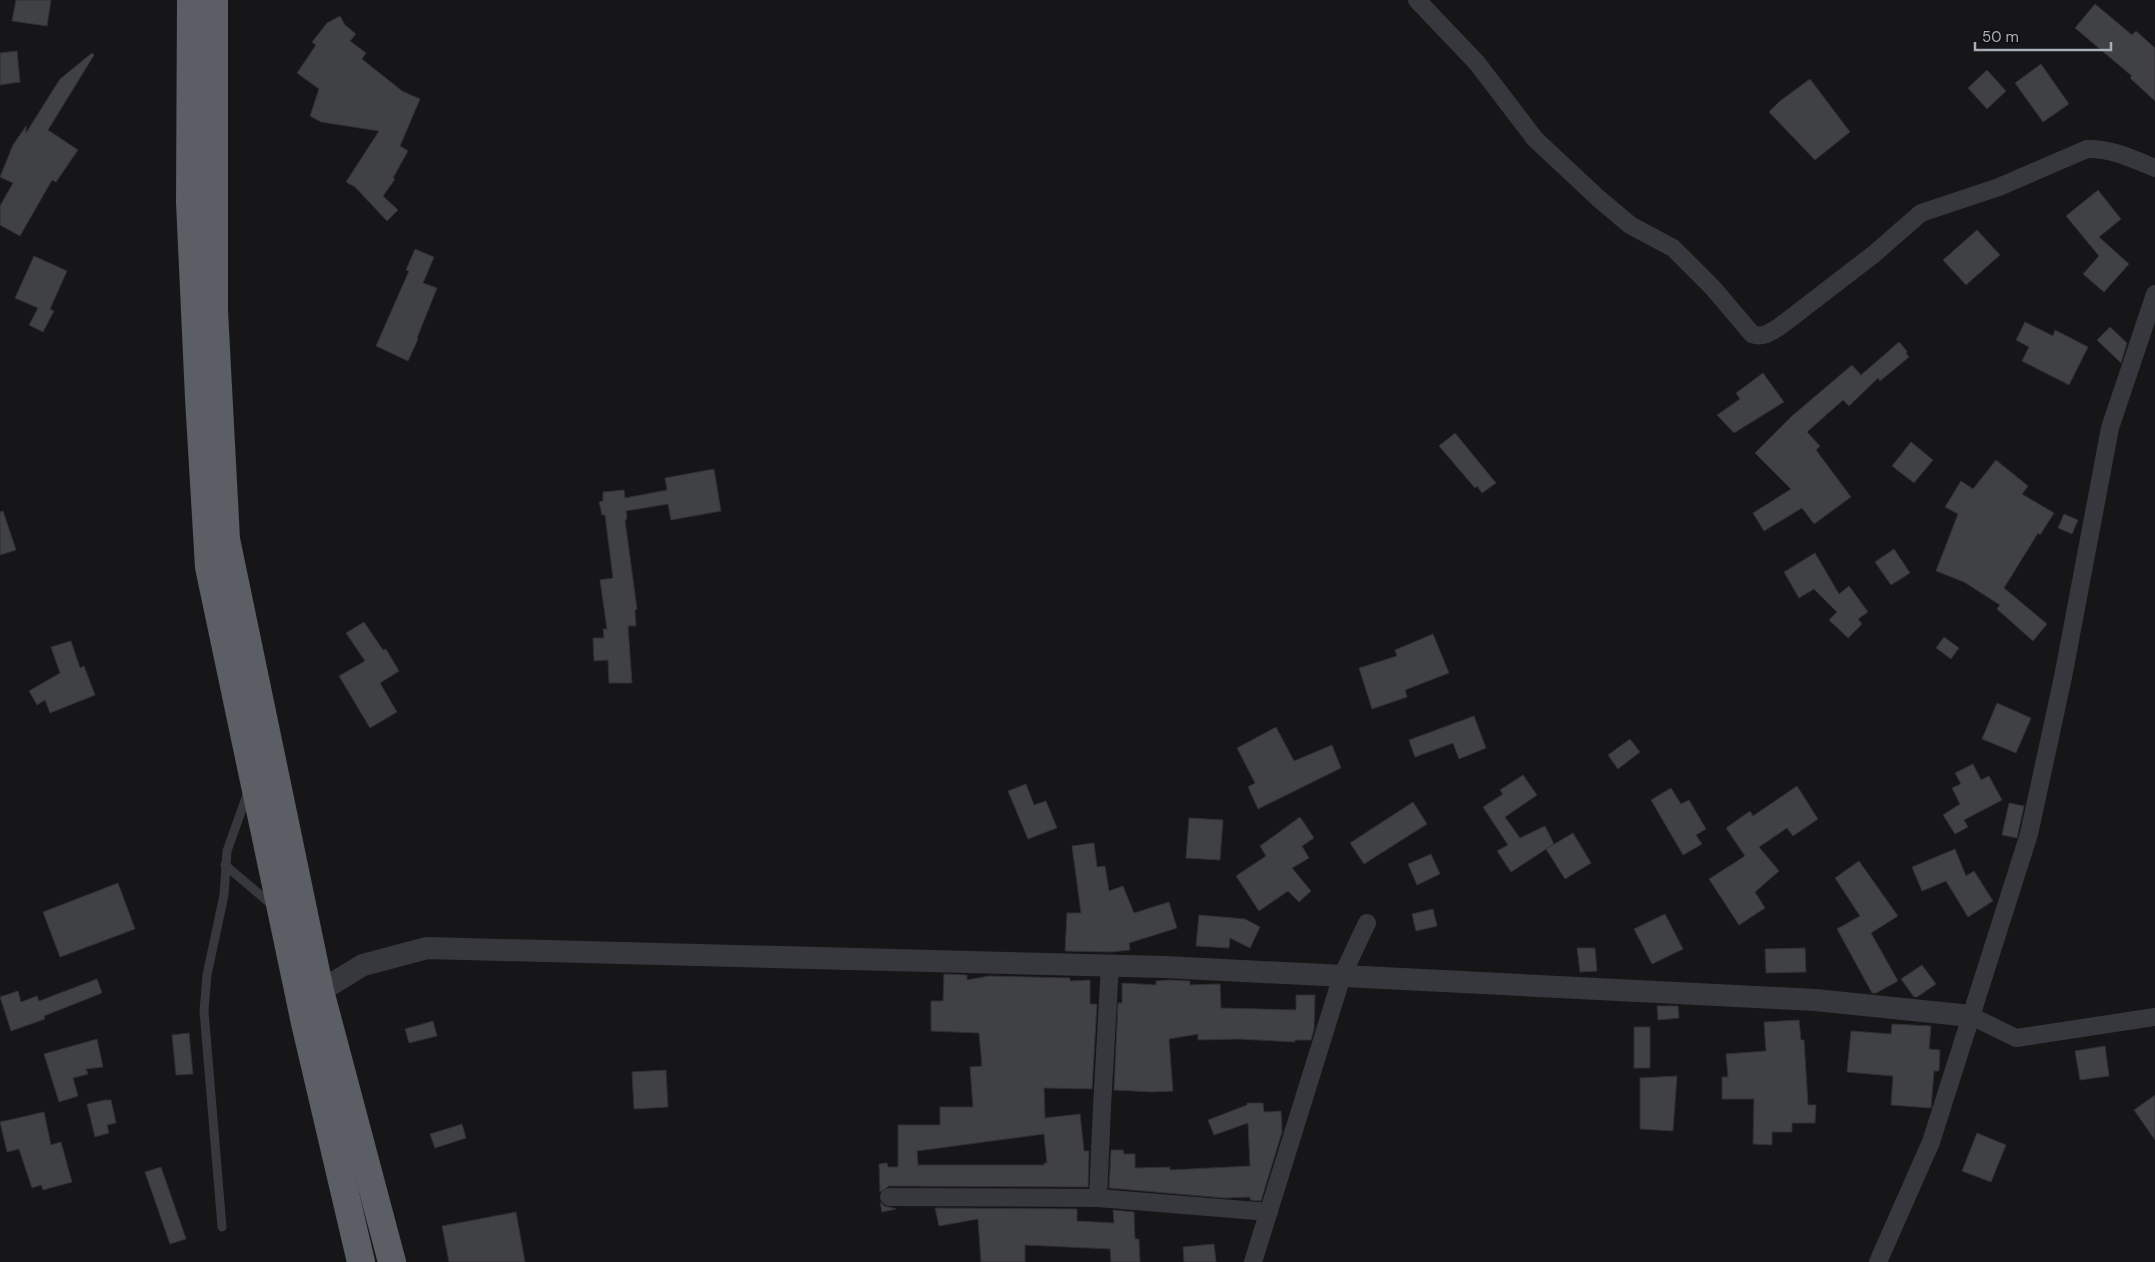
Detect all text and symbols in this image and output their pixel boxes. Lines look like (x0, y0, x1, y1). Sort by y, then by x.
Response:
scale bar (1975, 20, 2111, 52)
text: 50 m (1982, 27, 2019, 47)

